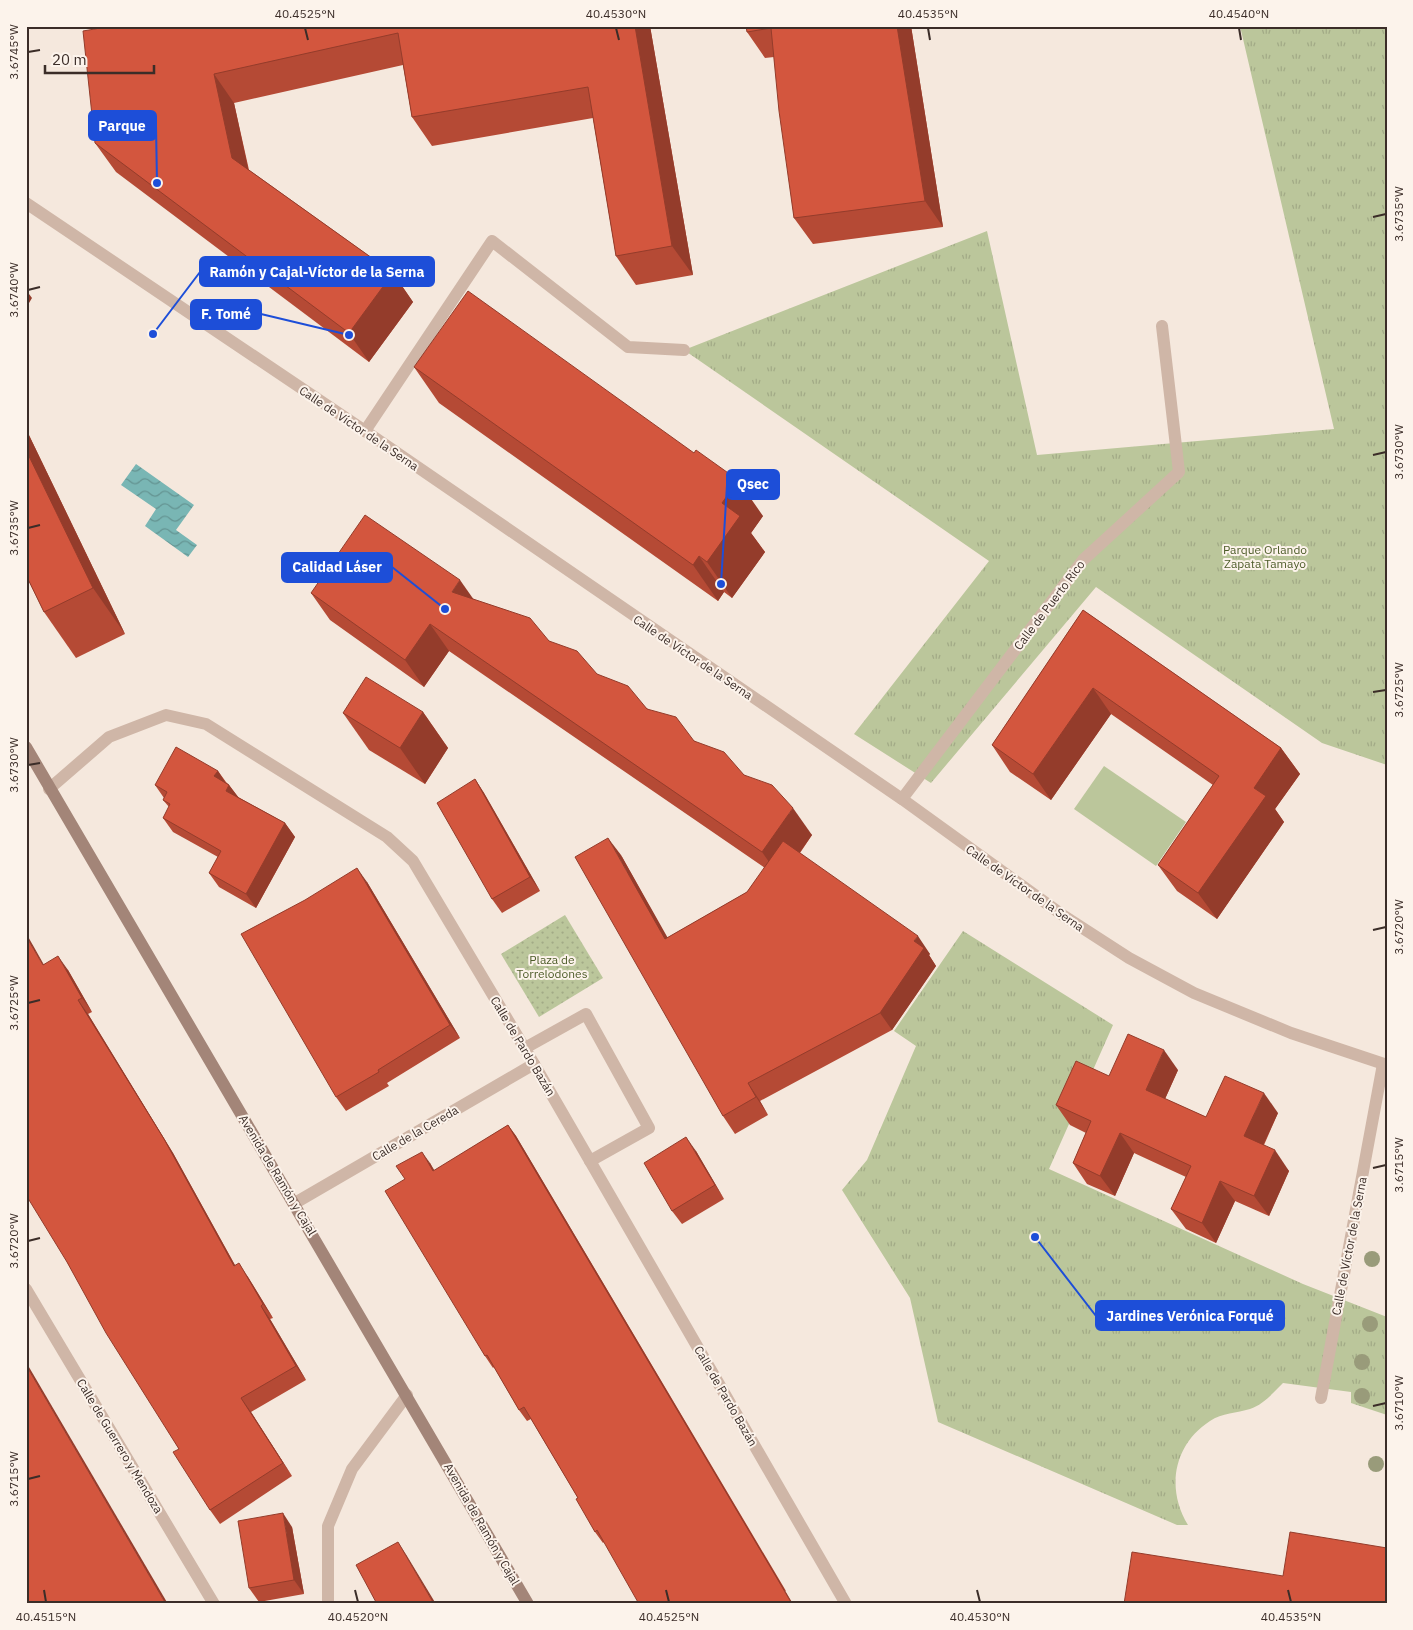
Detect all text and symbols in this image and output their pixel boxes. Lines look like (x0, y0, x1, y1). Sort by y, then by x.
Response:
text: 40.4525°N (275, 6, 335, 21)
text: 40.4530°N (586, 6, 646, 21)
text: 40.4535°N (898, 6, 958, 21)
text: 40.4540°N (1209, 6, 1269, 21)
text: 3.6745°W (6, 24, 21, 80)
scale bar (45, 42, 154, 74)
text: 20 m (52, 50, 87, 69)
callout: Parque (89, 111, 156, 140)
text: Parque (98, 117, 146, 135)
text: 3.6735°W (1391, 186, 1406, 242)
callout: Ramón y Cajal-Víctor de la Serna (200, 257, 434, 286)
text: 3.6740°W (6, 262, 21, 318)
text: Ramón y Cajal-Víctor de la Serna (210, 263, 424, 281)
callout: F. Tomé (191, 300, 261, 329)
text: F. Tomé (201, 305, 251, 323)
street label: Calle de Víctor de la Serna (296, 382, 422, 474)
text: 3.6730°W (1391, 424, 1406, 480)
callout: Qsec (727, 470, 779, 499)
text: Qsec (737, 475, 769, 493)
text: 3.6735°W (6, 500, 21, 556)
park label: Parque Orlando Zapata Tamayo (1223, 542, 1307, 571)
callout: Calidad Láser (282, 553, 392, 582)
street label: Calle de Puerto Rico (1010, 557, 1088, 653)
text: Calidad Láser (292, 558, 382, 576)
street label: Calle de Víctor de la Serna (630, 611, 756, 703)
text: 3.6725°W (1391, 662, 1406, 718)
text: 3.6730°W (6, 737, 21, 793)
street label: Calle de Víctor de la Serna (963, 842, 1087, 935)
text: 3.6720°W (1391, 899, 1406, 955)
park label: Plaza de Torrelodones (516, 952, 588, 981)
text: 3.6725°W (6, 975, 21, 1031)
street label: Calle de Pardo Bazán (487, 993, 559, 1099)
street label: Calle de la Cereda (369, 1102, 461, 1164)
street label: Avenida de Ramón y Cajal (236, 1112, 320, 1238)
text: 3.6715°W (1391, 1137, 1406, 1193)
street label: Calle de Víctor de la Serna (1328, 1175, 1370, 1316)
text: 3.6720°W (6, 1213, 21, 1269)
callout: Jardines Verónica Forqué (1096, 1301, 1284, 1330)
text: Jardines Verónica Forqué (1106, 1307, 1274, 1325)
street label: Calle de Pardo Bazán (691, 1343, 761, 1449)
text: 3.6710°W (1391, 1375, 1406, 1431)
street label: Calle de Guerrero y Mendoza (74, 1376, 167, 1517)
text: 3.6715°W (6, 1451, 21, 1507)
street label: Avenida de Ramón y Cajal (441, 1460, 523, 1588)
text: 40.4515°N (16, 1609, 76, 1624)
text: 40.4520°N (328, 1609, 388, 1624)
text: 40.4525°N (639, 1609, 699, 1624)
text: 40.4530°N (950, 1609, 1010, 1624)
text: 40.4535°N (1261, 1609, 1321, 1624)

